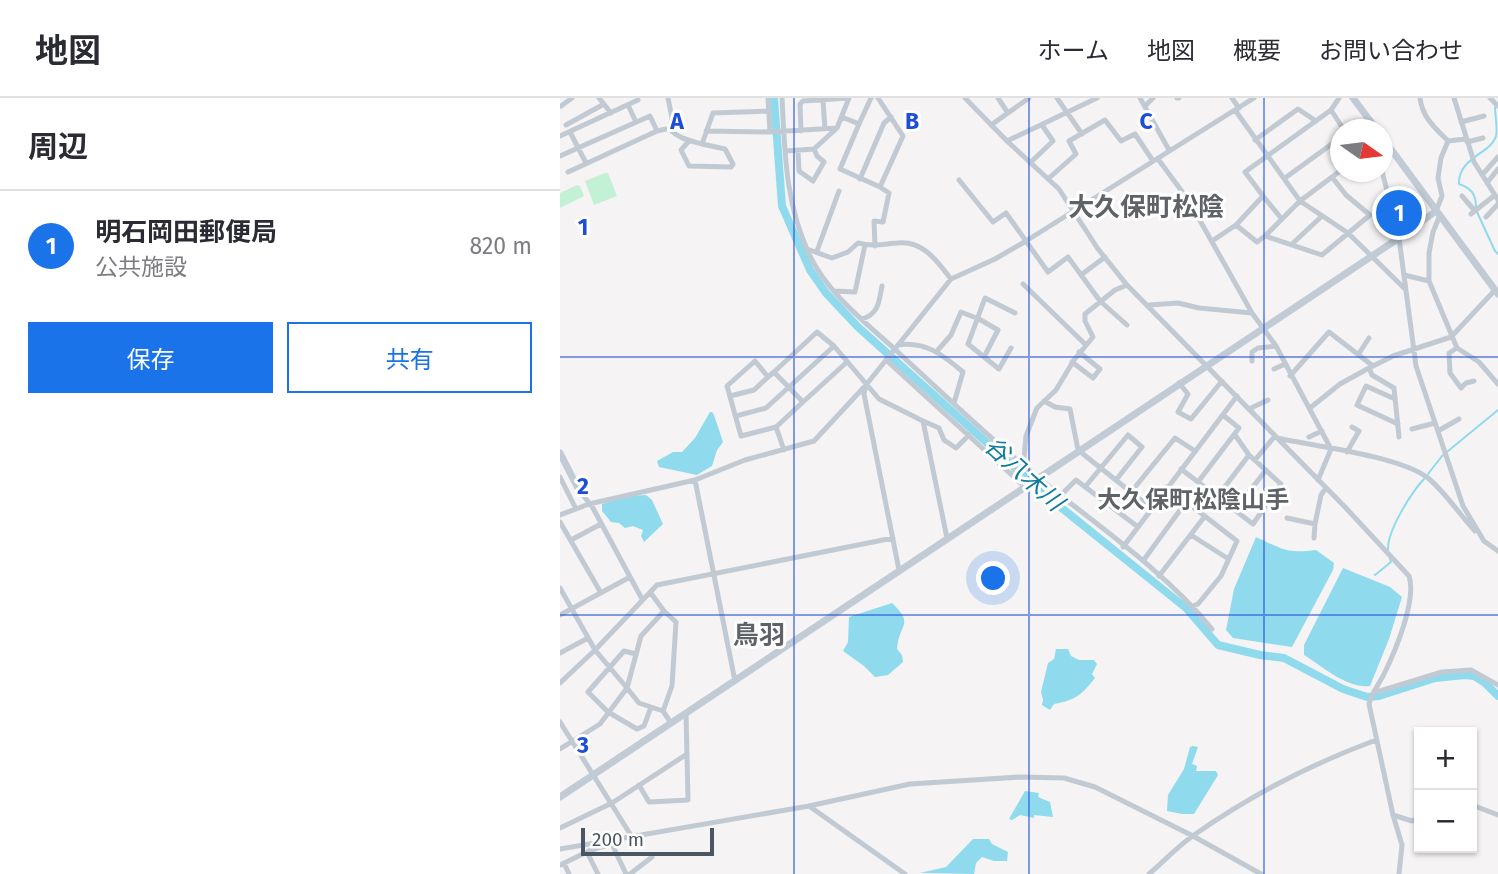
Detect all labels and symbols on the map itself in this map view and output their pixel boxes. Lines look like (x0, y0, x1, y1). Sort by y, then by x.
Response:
text: A (669, 107, 684, 135)
text: B (905, 107, 919, 135)
text: C (1139, 107, 1153, 135)
north arrow (1330, 119, 1393, 182)
pin: 1 (1376, 187, 1422, 239)
district label: 大久保町松陰 (1068, 192, 1224, 223)
text: 1 (578, 213, 588, 241)
water label: 谷八木川 (979, 431, 1071, 519)
text: 2 (577, 472, 589, 500)
district label: 大久保町松陰山手 (1097, 486, 1289, 514)
your location (976, 561, 1010, 595)
district label: 鳥羽 (733, 620, 785, 651)
text: 3 (576, 731, 589, 759)
scale bar (581, 825, 714, 857)

